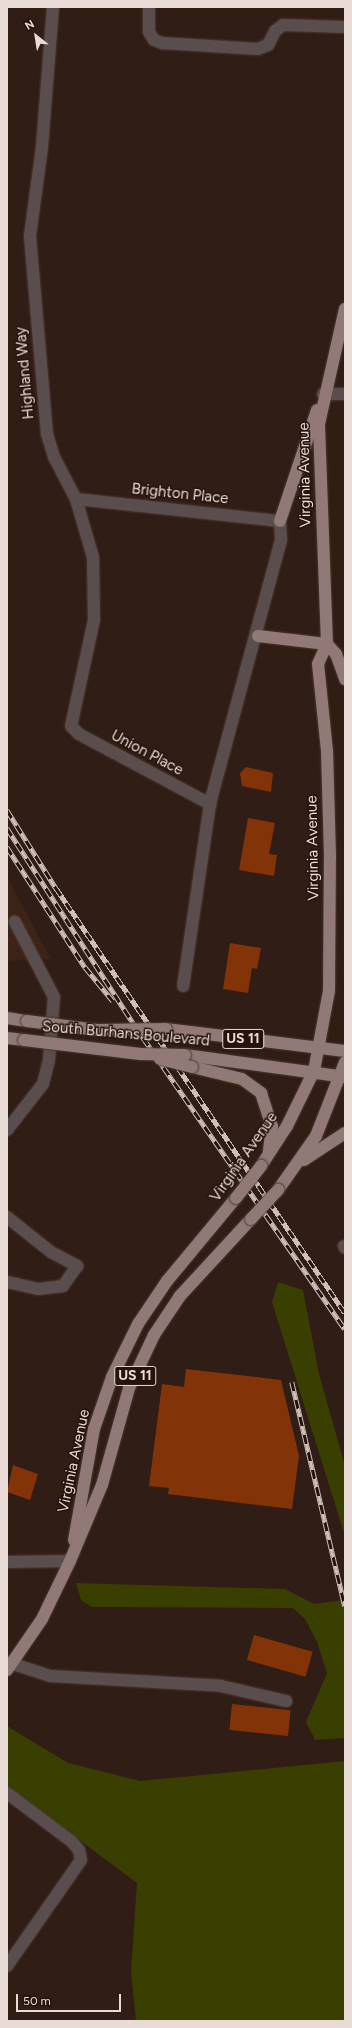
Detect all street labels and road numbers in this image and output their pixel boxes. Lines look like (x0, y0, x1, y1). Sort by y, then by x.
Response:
street label: Highland Way (12, 326, 38, 420)
street label: Virginia Avenue (295, 422, 315, 528)
street label: Brighton Place (131, 480, 229, 508)
street label: Union Place (108, 726, 186, 780)
street label: Virginia Avenue (303, 795, 323, 901)
street label: South Burhans Boulevard (41, 1018, 211, 1050)
road number: US 11 (222, 1027, 264, 1051)
street label: Virginia Avenue (206, 1109, 282, 1205)
road number: US 11 (114, 1364, 156, 1388)
street label: Virginia Avenue (54, 1408, 94, 1514)

